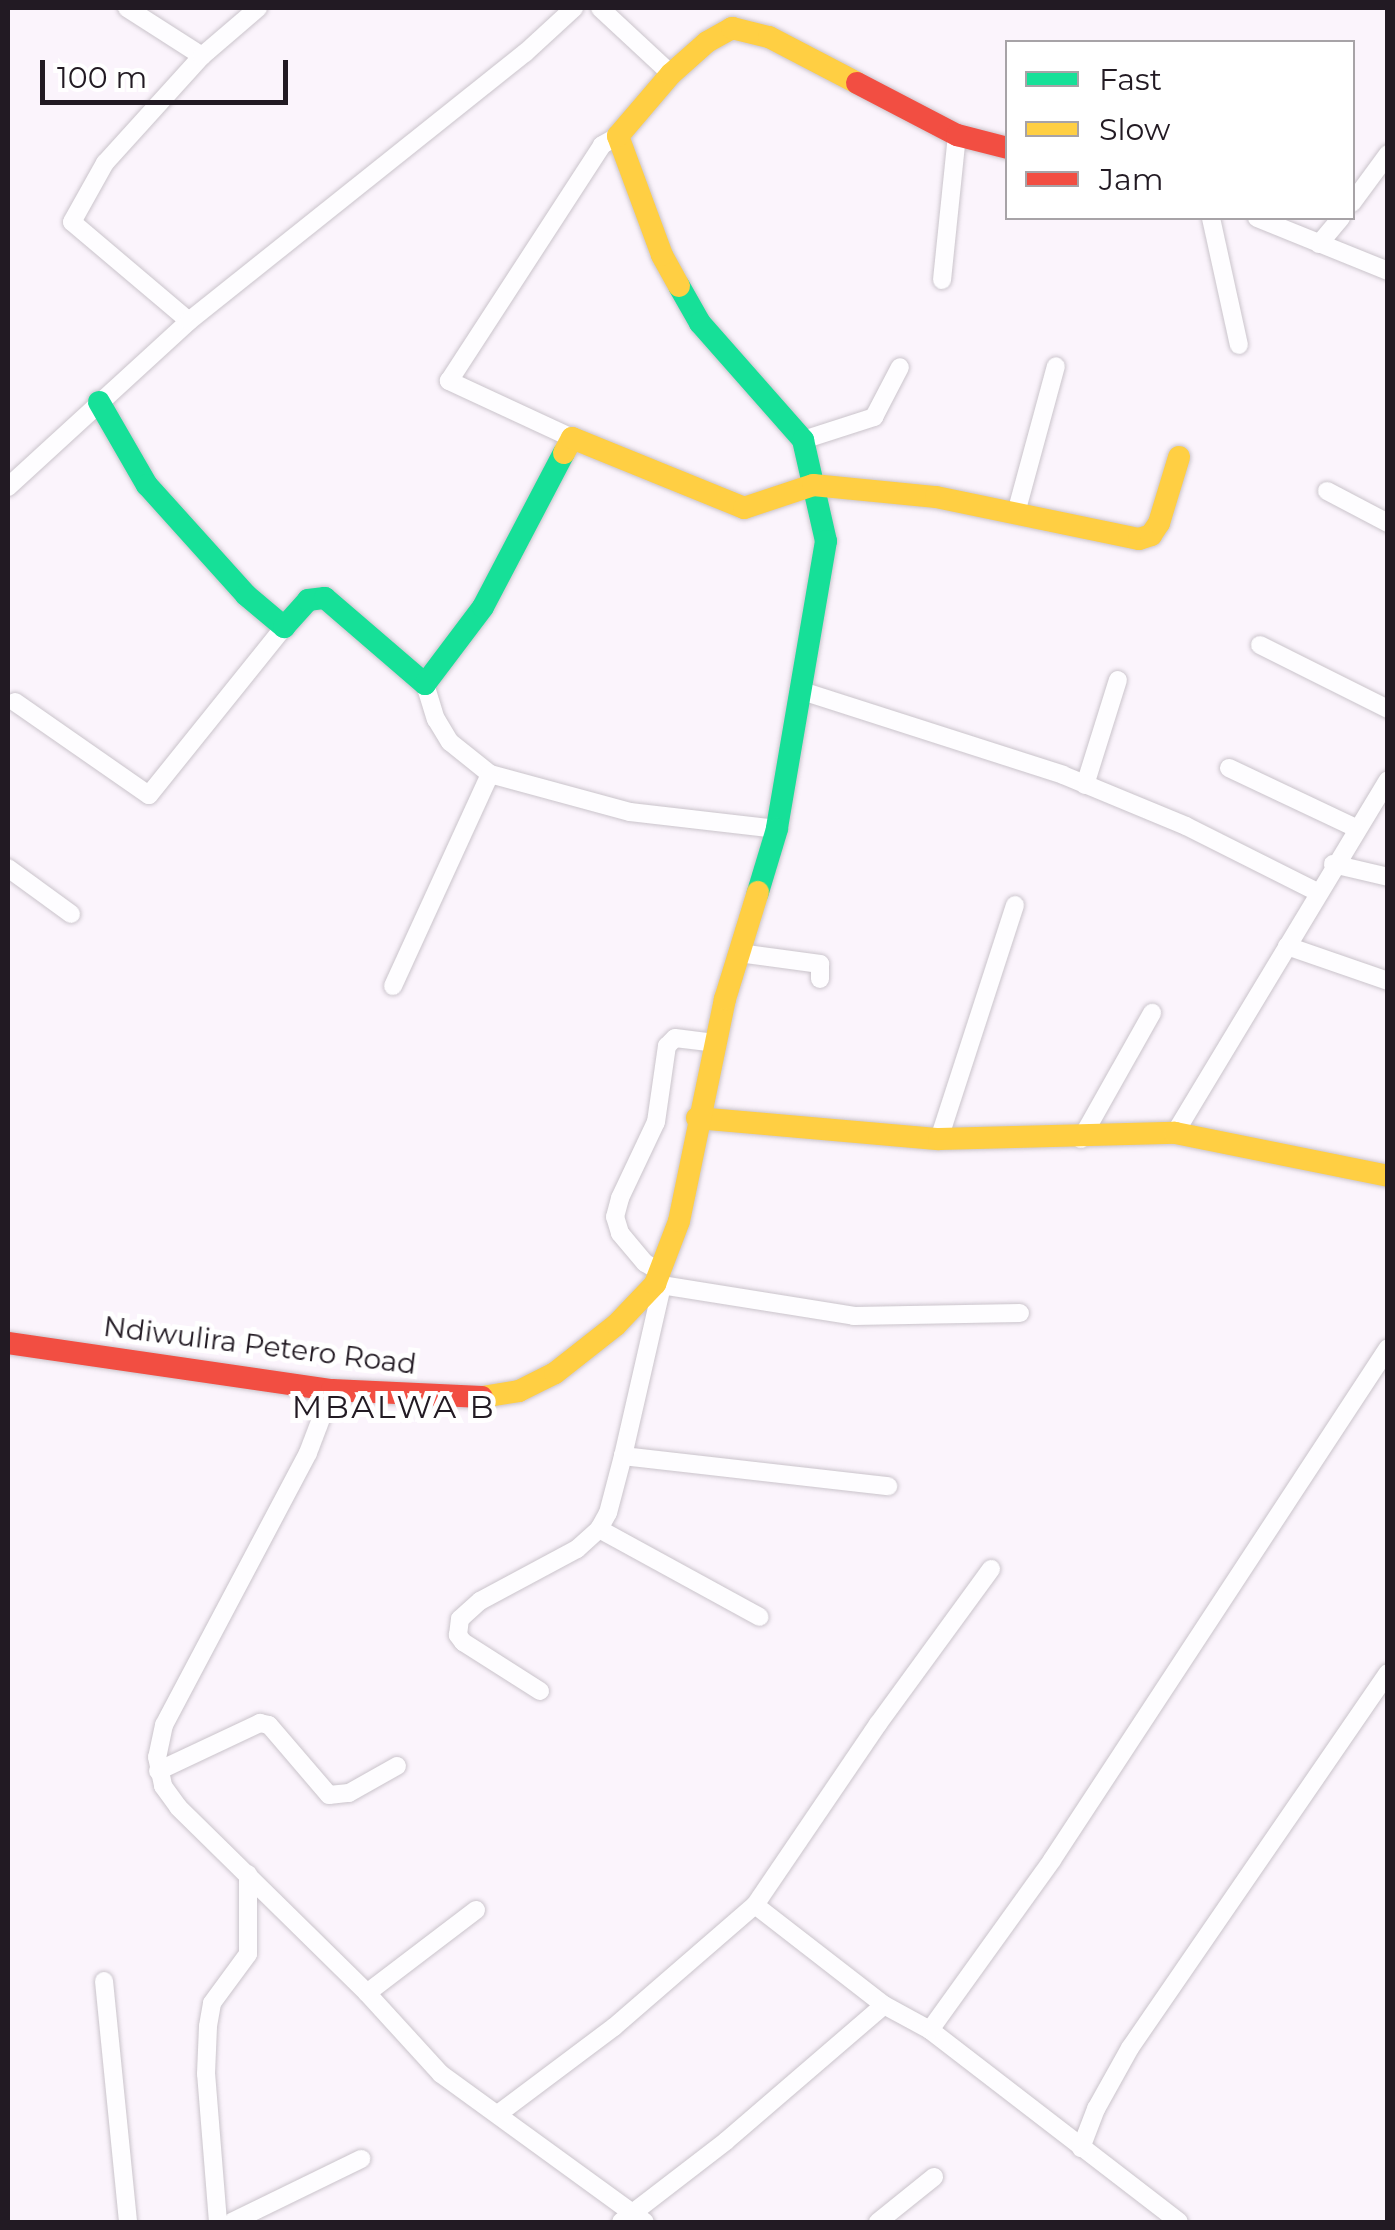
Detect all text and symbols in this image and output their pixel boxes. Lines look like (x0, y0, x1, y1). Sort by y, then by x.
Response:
scale bar (45, 40, 292, 102)
legend (1005, 40, 1355, 220)
text: 100 m (57, 59, 147, 96)
text: Fast (1099, 61, 1162, 98)
text: Slow (1099, 111, 1170, 148)
text: Jam (1099, 161, 1164, 198)
street label: Ndiwulira Petero Road (102, 1309, 418, 1381)
district label: MBALWA B (292, 1388, 496, 1426)

